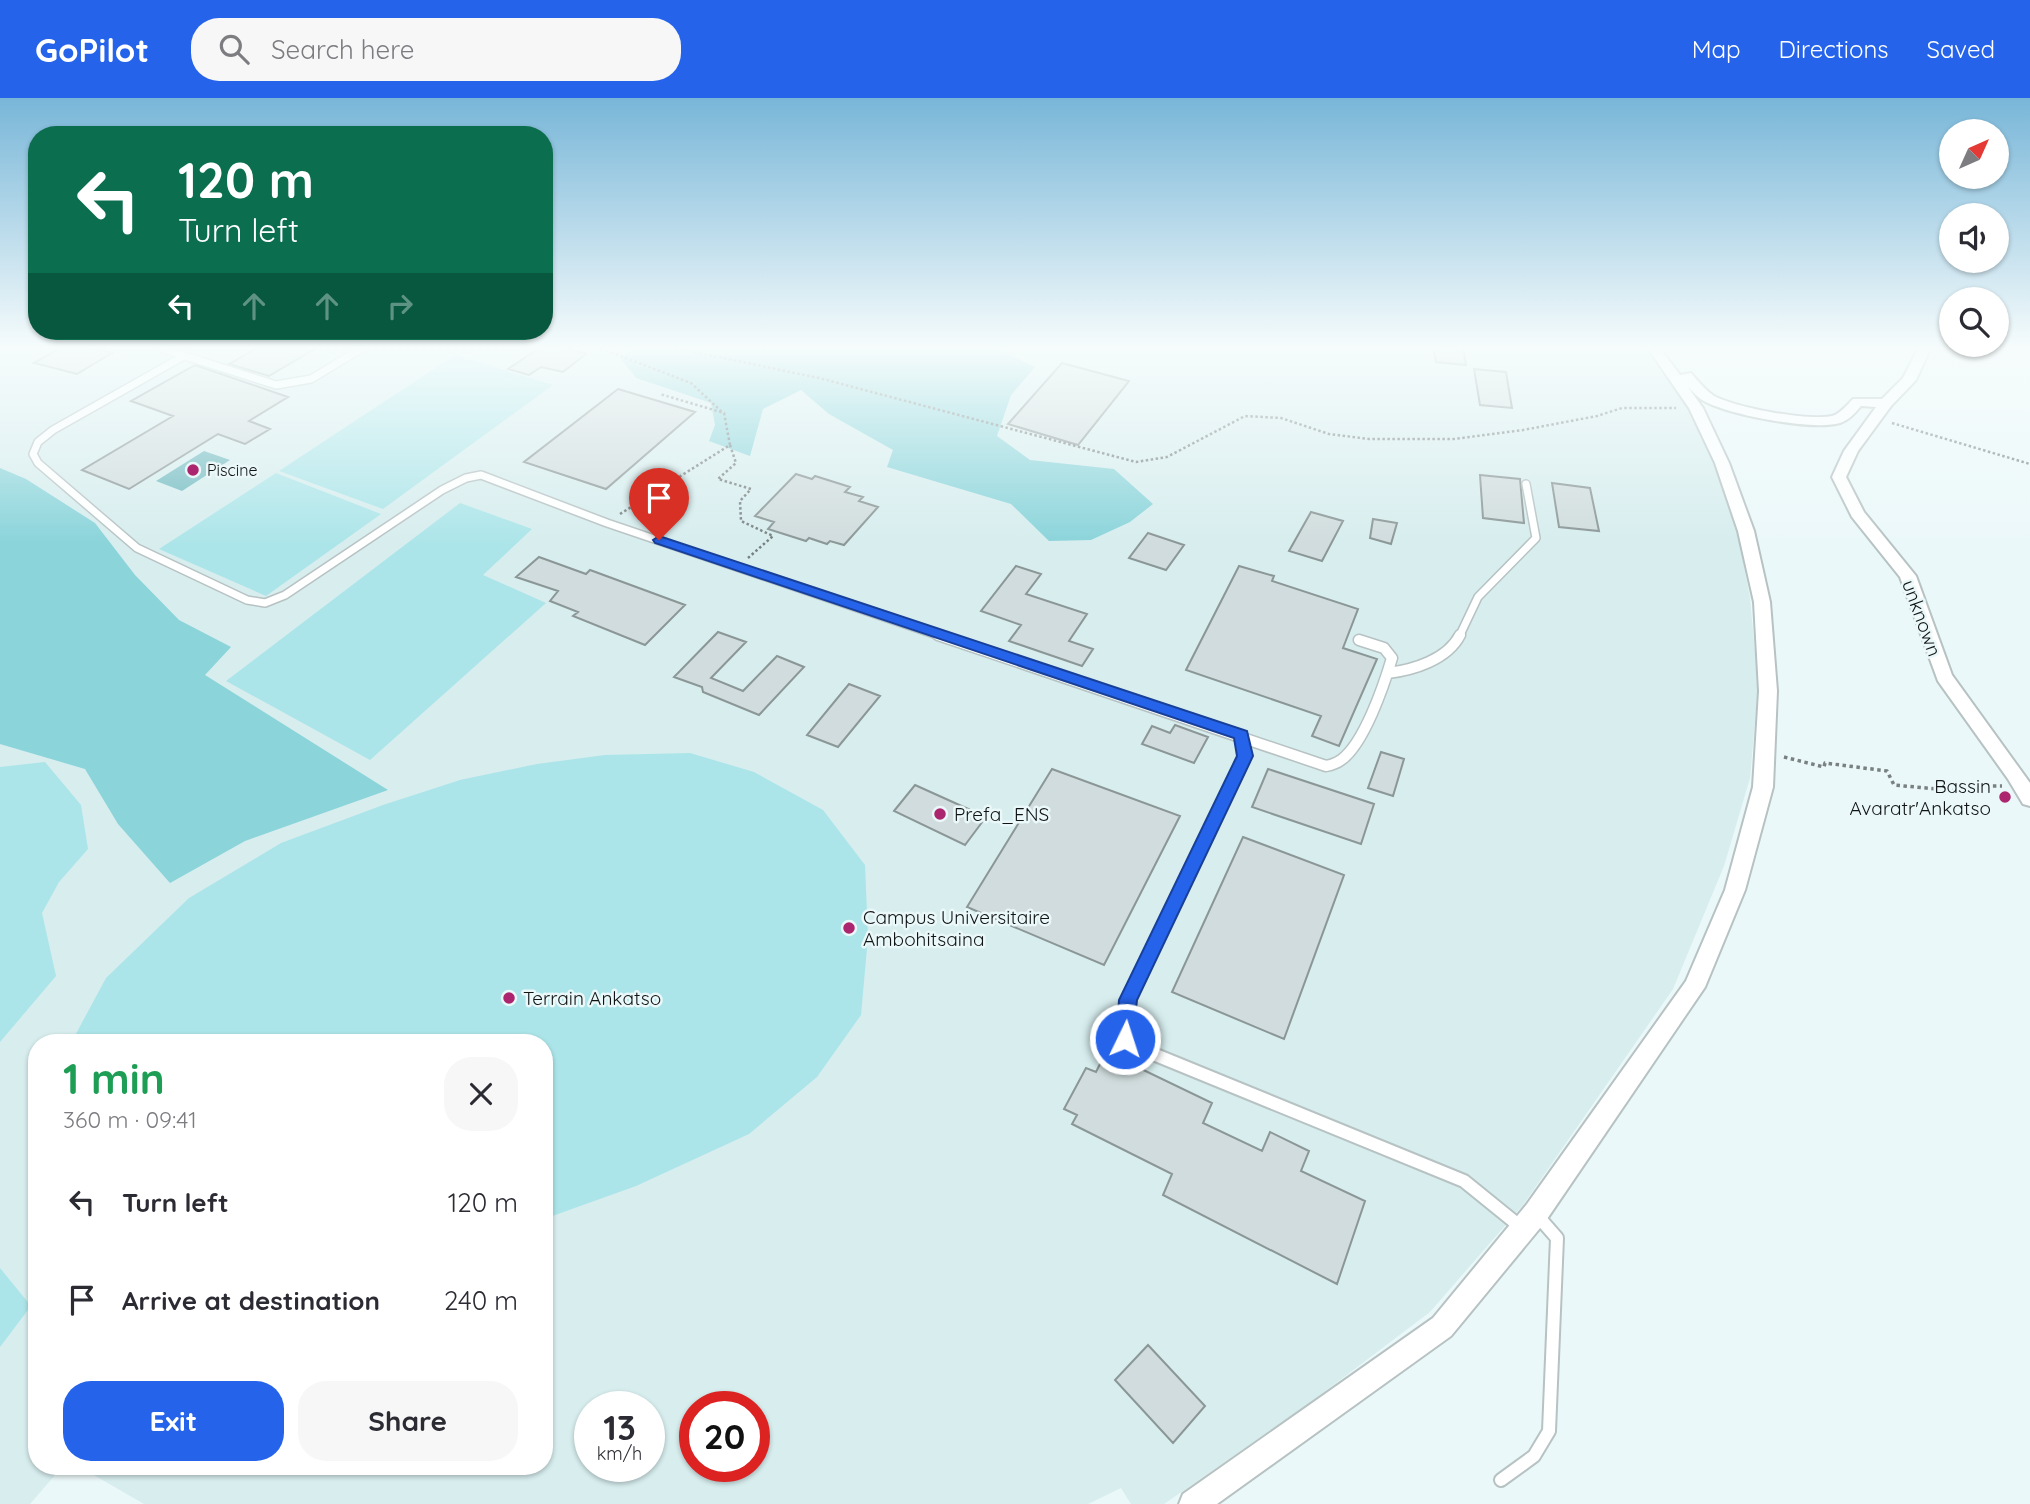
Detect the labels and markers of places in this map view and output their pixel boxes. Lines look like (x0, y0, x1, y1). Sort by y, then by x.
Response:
place label: Piscine (207, 460, 257, 480)
marker: Piscine (185, 462, 201, 478)
pin (629, 468, 689, 540)
place label: Bassin Avaratr'Ankatso (1850, 774, 1991, 820)
marker: Bassin Avaratr'Ankatso (1997, 789, 2013, 805)
place label: Prefa_ENS (954, 802, 1049, 826)
marker: Prefa_ENS (932, 806, 948, 822)
place label: Campus Universitaire Ambohitsaina (863, 905, 1050, 951)
marker: Campus Universitaire Ambohitsaina (841, 920, 857, 936)
place label: Terrain Ankatso (523, 986, 661, 1010)
marker: Terrain Ankatso (501, 990, 517, 1006)

